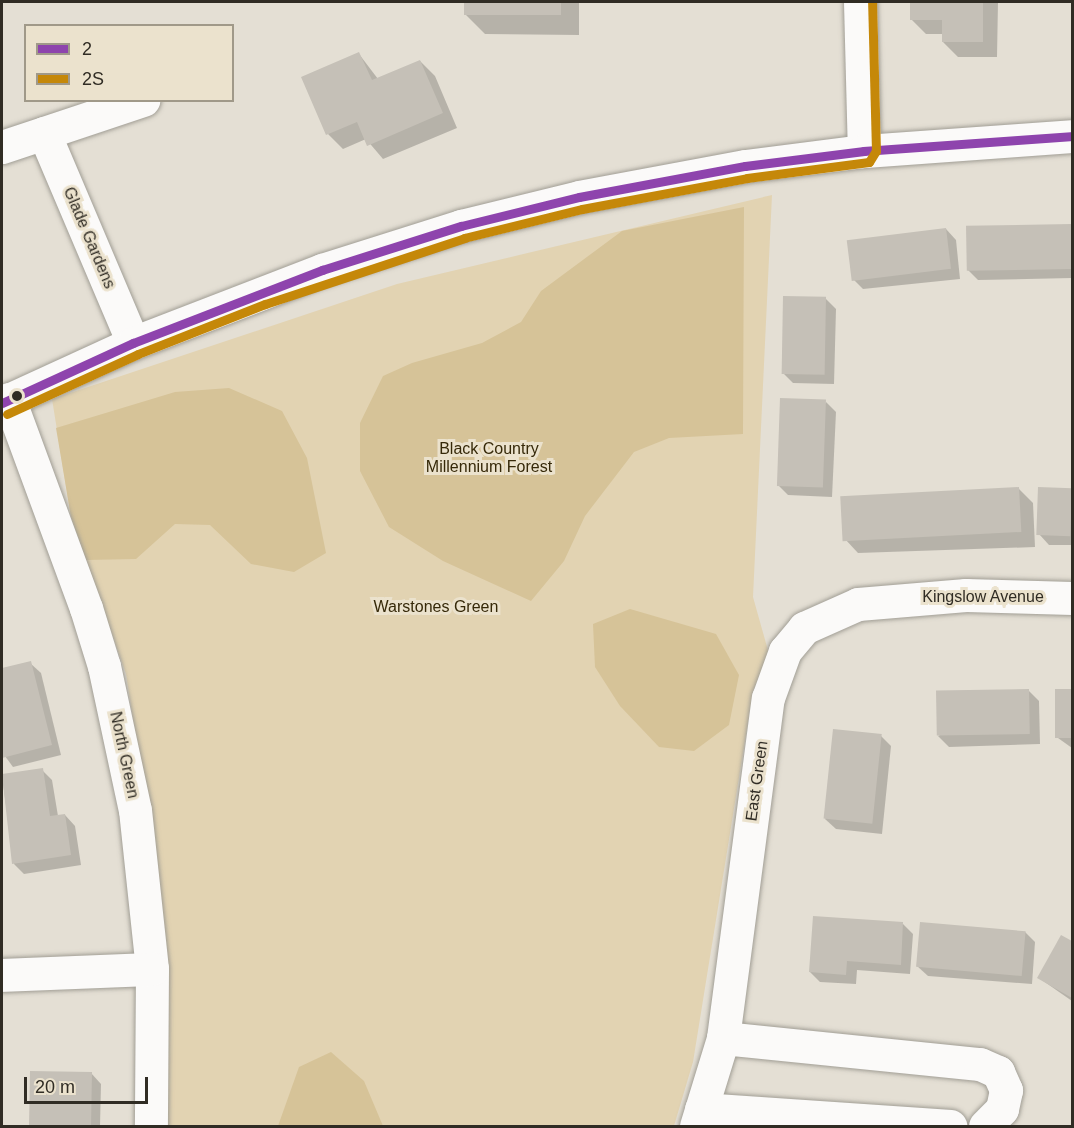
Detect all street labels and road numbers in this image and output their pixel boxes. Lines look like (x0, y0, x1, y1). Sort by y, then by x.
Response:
street label: Glade Gardens (59, 184, 119, 292)
street label: Kingslow Avenue (922, 587, 1044, 607)
street label: North Green (105, 710, 143, 800)
street label: East Green (742, 740, 772, 822)

